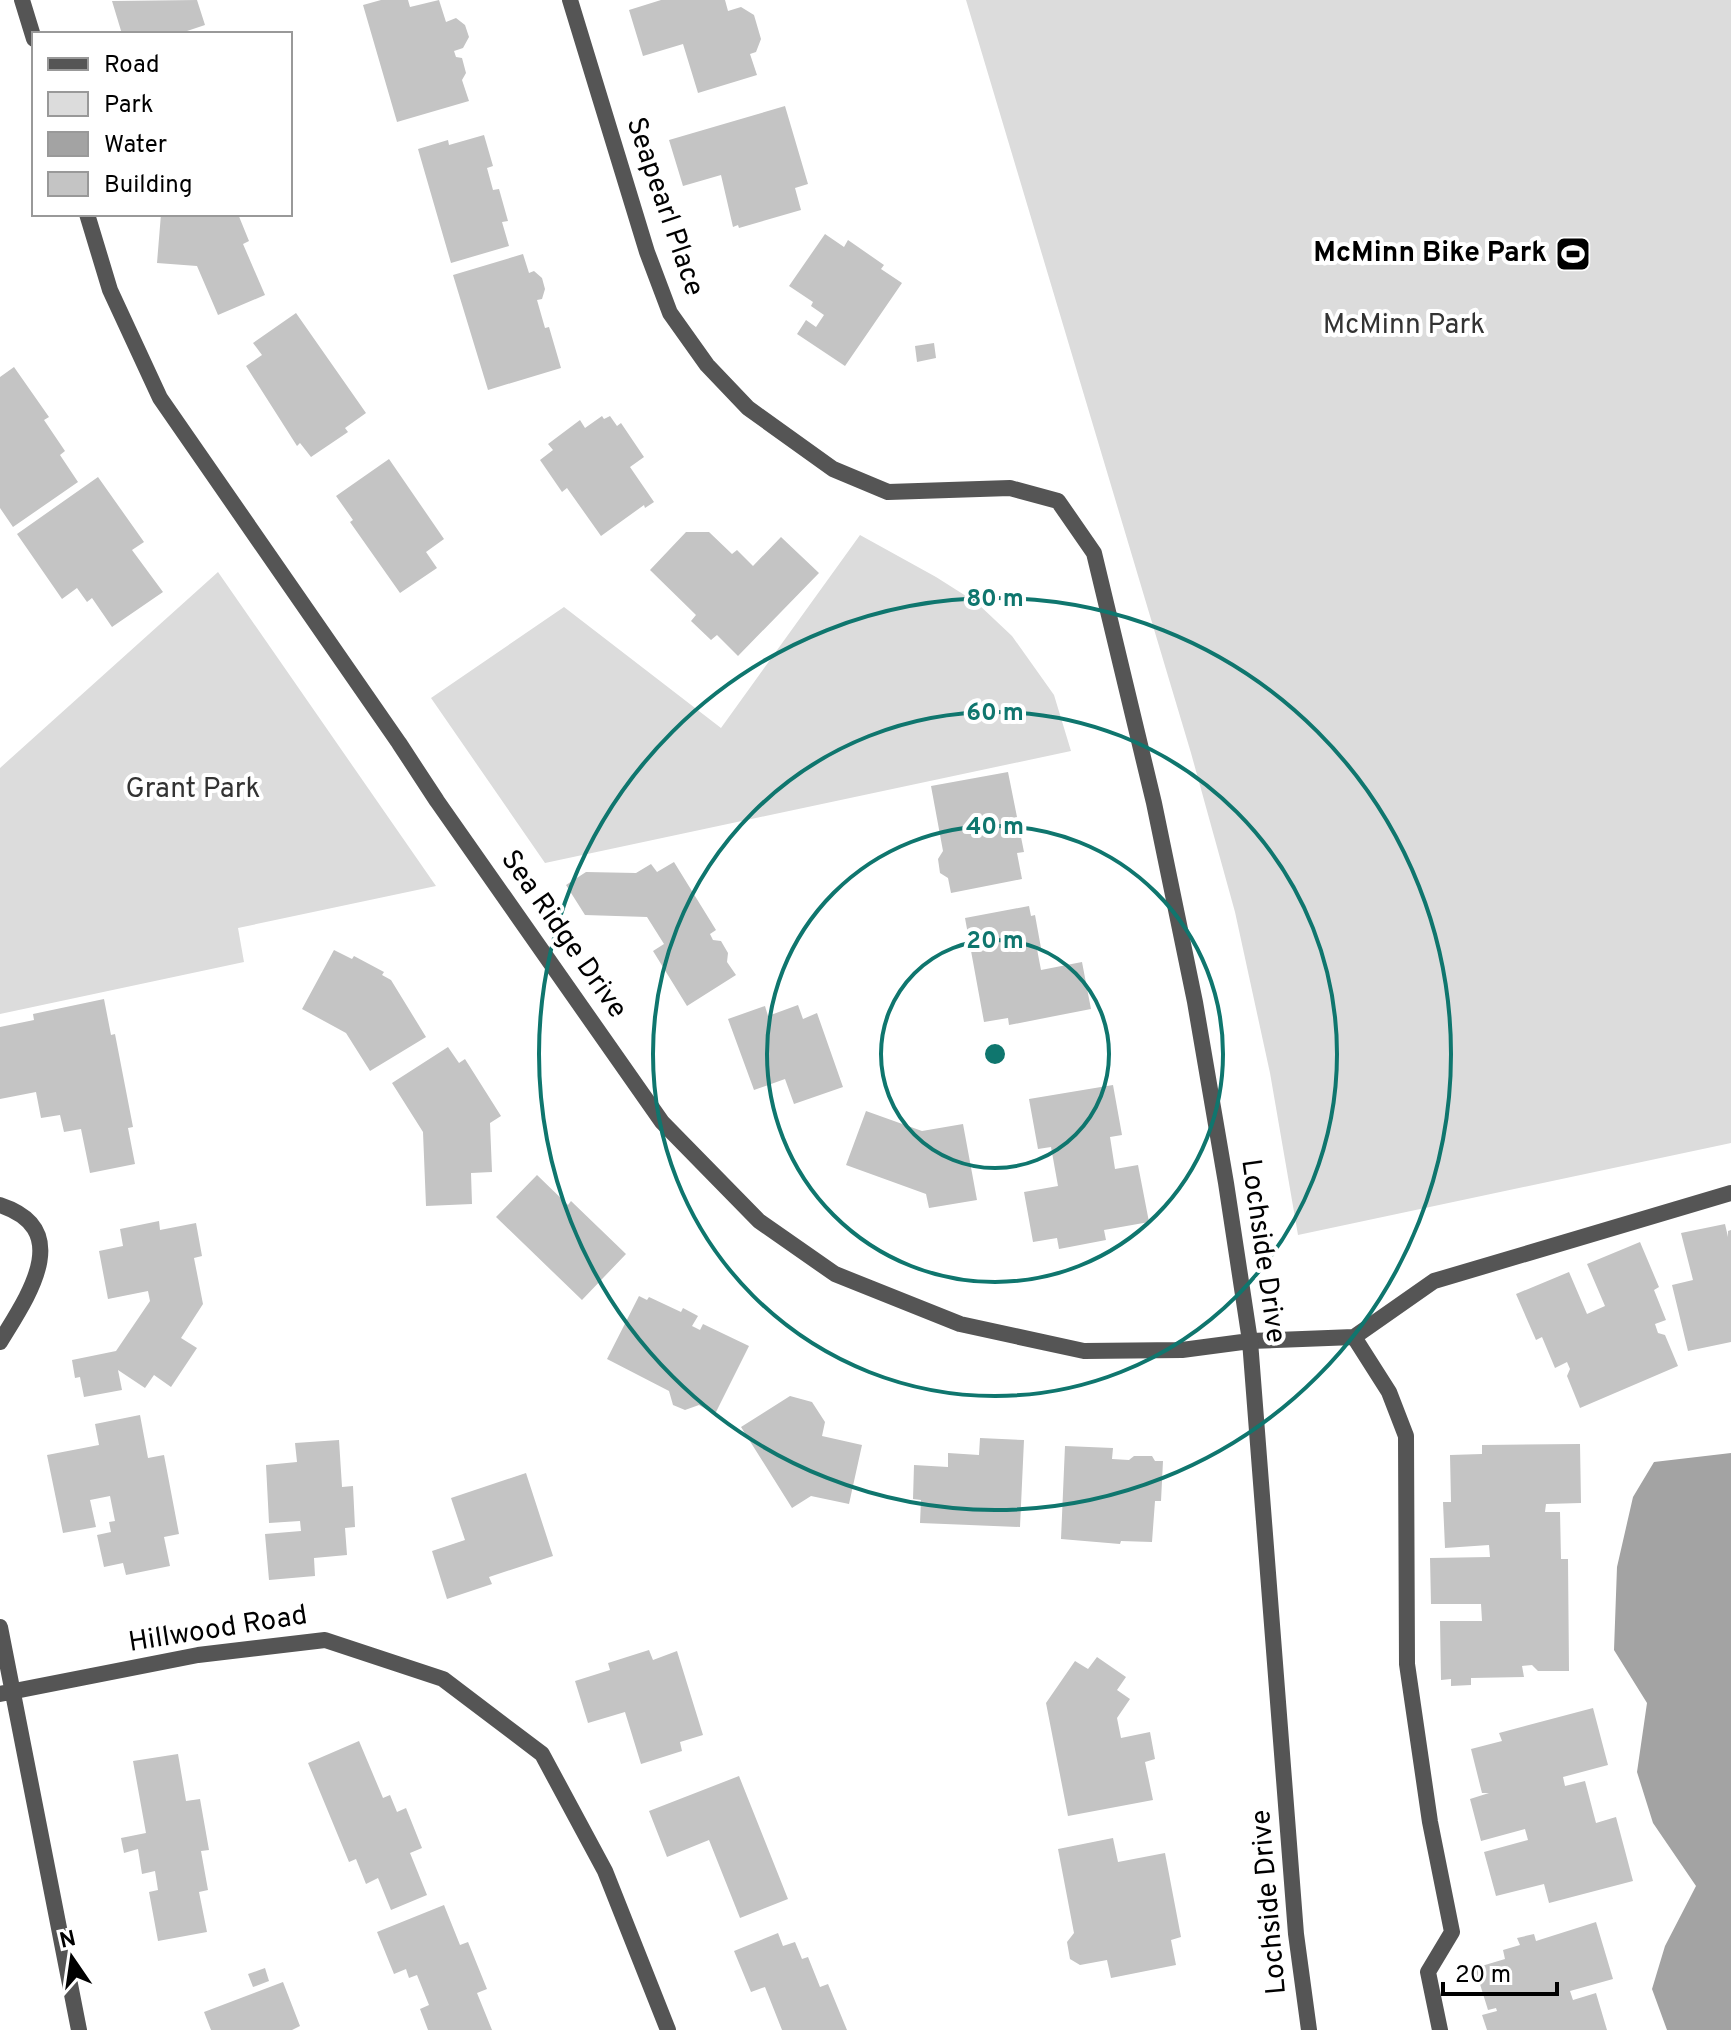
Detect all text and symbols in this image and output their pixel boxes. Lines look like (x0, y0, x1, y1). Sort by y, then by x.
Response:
legend (32, 32, 292, 216)
text: Road (104, 51, 160, 81)
text: Park (104, 91, 154, 121)
street label: Seapearl Place (617, 113, 711, 301)
text: Water (104, 131, 167, 161)
text: Building (104, 171, 193, 201)
sports icon: McMinn Bike Park (1554, 235, 1592, 273)
place label: McMinn Bike Park (1313, 236, 1547, 272)
park label: McMinn Park (1323, 308, 1485, 344)
text: 80 m (966, 585, 1024, 615)
text: 60 m (966, 699, 1024, 729)
park label: Grant Park (126, 772, 261, 808)
text: 40 m (966, 813, 1024, 843)
street label: Sea Ridge Drive (492, 844, 634, 1026)
text: 20 m (966, 927, 1024, 957)
centre of rings (981, 1040, 1009, 1068)
street label: Lochside Drive (1231, 1157, 1293, 1345)
street label: Hillwood Road (126, 1598, 310, 1662)
street label: Lochside Drive (1244, 1808, 1296, 1996)
north arrow (32, 1918, 112, 1998)
text: N (57, 1926, 79, 1956)
scale bar (1443, 1946, 1557, 1996)
text: 20 m (1455, 1961, 1511, 1991)

